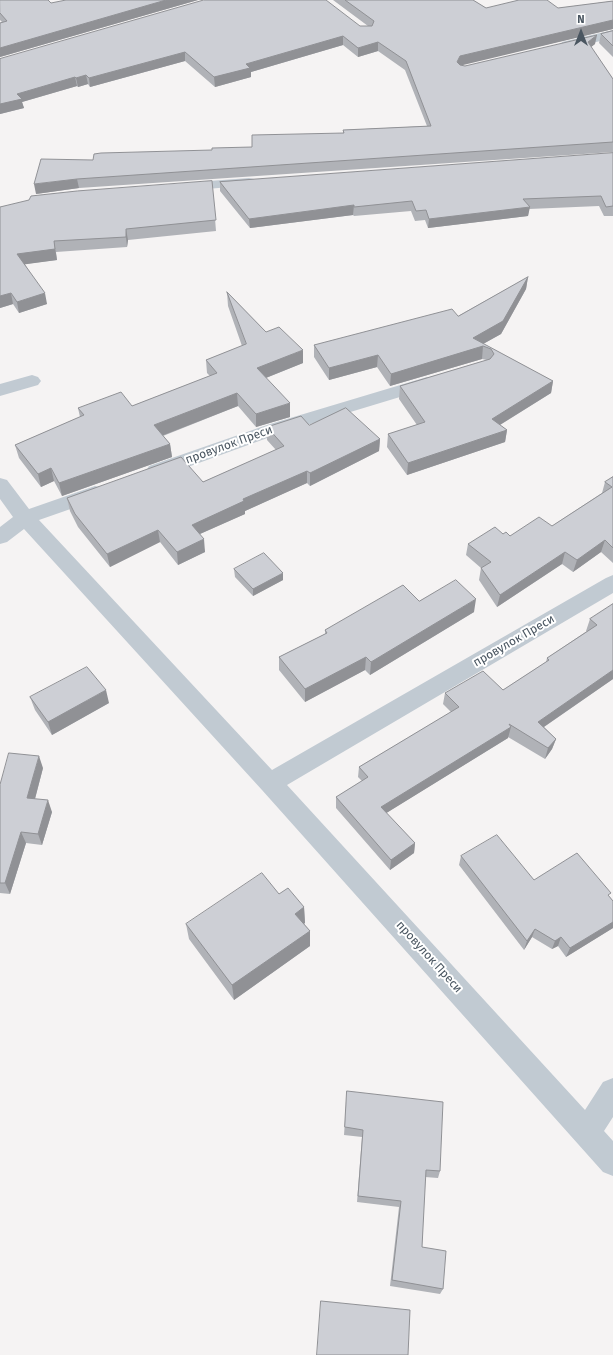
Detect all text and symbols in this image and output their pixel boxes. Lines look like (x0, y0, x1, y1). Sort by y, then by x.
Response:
north arrow (561, 12, 601, 52)
text: N (577, 13, 585, 26)
street label: провулок Преси (183, 423, 275, 467)
street label: провулок Преси (471, 612, 557, 670)
street label: провулок Преси (393, 918, 465, 996)

